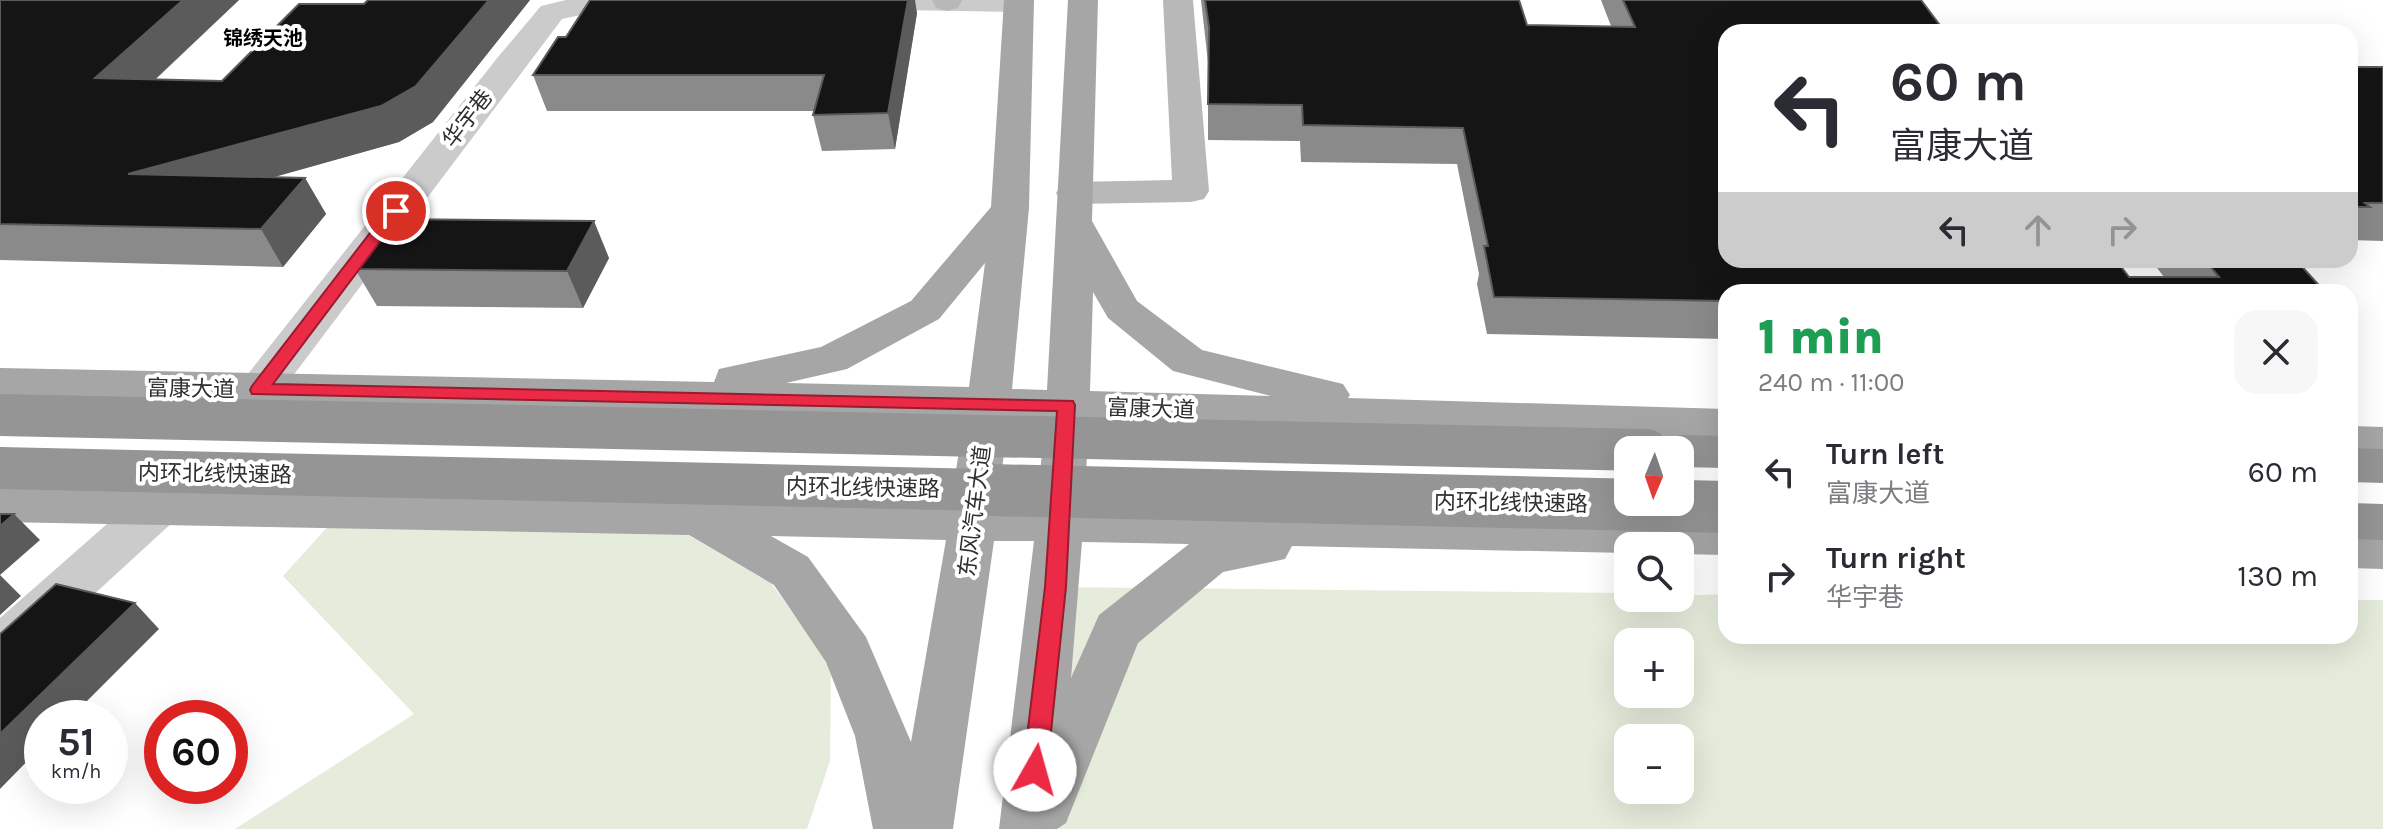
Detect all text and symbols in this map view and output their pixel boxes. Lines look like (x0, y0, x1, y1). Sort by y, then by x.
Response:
district label: 锦绣天池 (223, 27, 303, 50)
text: 60 m (1890, 49, 2027, 114)
icon: left (1758, 56, 1862, 160)
street label: 华宇巷 (437, 85, 498, 153)
text: 富康大道 (1890, 125, 2034, 167)
pin (362, 177, 430, 245)
icon: arrive (374, 189, 418, 233)
icon: left (1932, 208, 1976, 252)
icon: ahead (2016, 208, 2060, 252)
icon: right (2100, 208, 2144, 252)
text: 1 min (1758, 309, 1884, 365)
button: close (2234, 310, 2318, 394)
text: 240 m · 11:00 (1758, 367, 1905, 398)
street label: 富康大道 (147, 375, 235, 403)
street label: 富康大道 (1107, 394, 1195, 424)
north arrow (1614, 436, 1694, 516)
map controls (1614, 436, 1694, 804)
text: Turn left (1826, 436, 1944, 472)
street label: 东风汽车大道 (954, 444, 996, 578)
icon: left (1758, 450, 1802, 494)
text: 60 m (2248, 454, 2318, 490)
street label: 内环北线快速路 (138, 460, 292, 488)
street label: 内环北线快速路 (786, 474, 940, 502)
text: 富康大道 (1826, 478, 1930, 509)
street label: 内环北线快速路 (1434, 489, 1588, 517)
button: search (1614, 532, 1694, 612)
text: Turn right (1826, 540, 1966, 576)
icon: right (1758, 554, 1802, 598)
text: 130 m (2237, 558, 2318, 594)
text: 华宇巷 (1826, 582, 1904, 613)
button: + (1614, 628, 1694, 708)
speed limit sign: 60 (144, 700, 248, 804)
text: 51 (57, 718, 95, 765)
button: − (1614, 724, 1694, 804)
position arrow (993, 728, 1077, 812)
text: km/h (51, 760, 101, 783)

